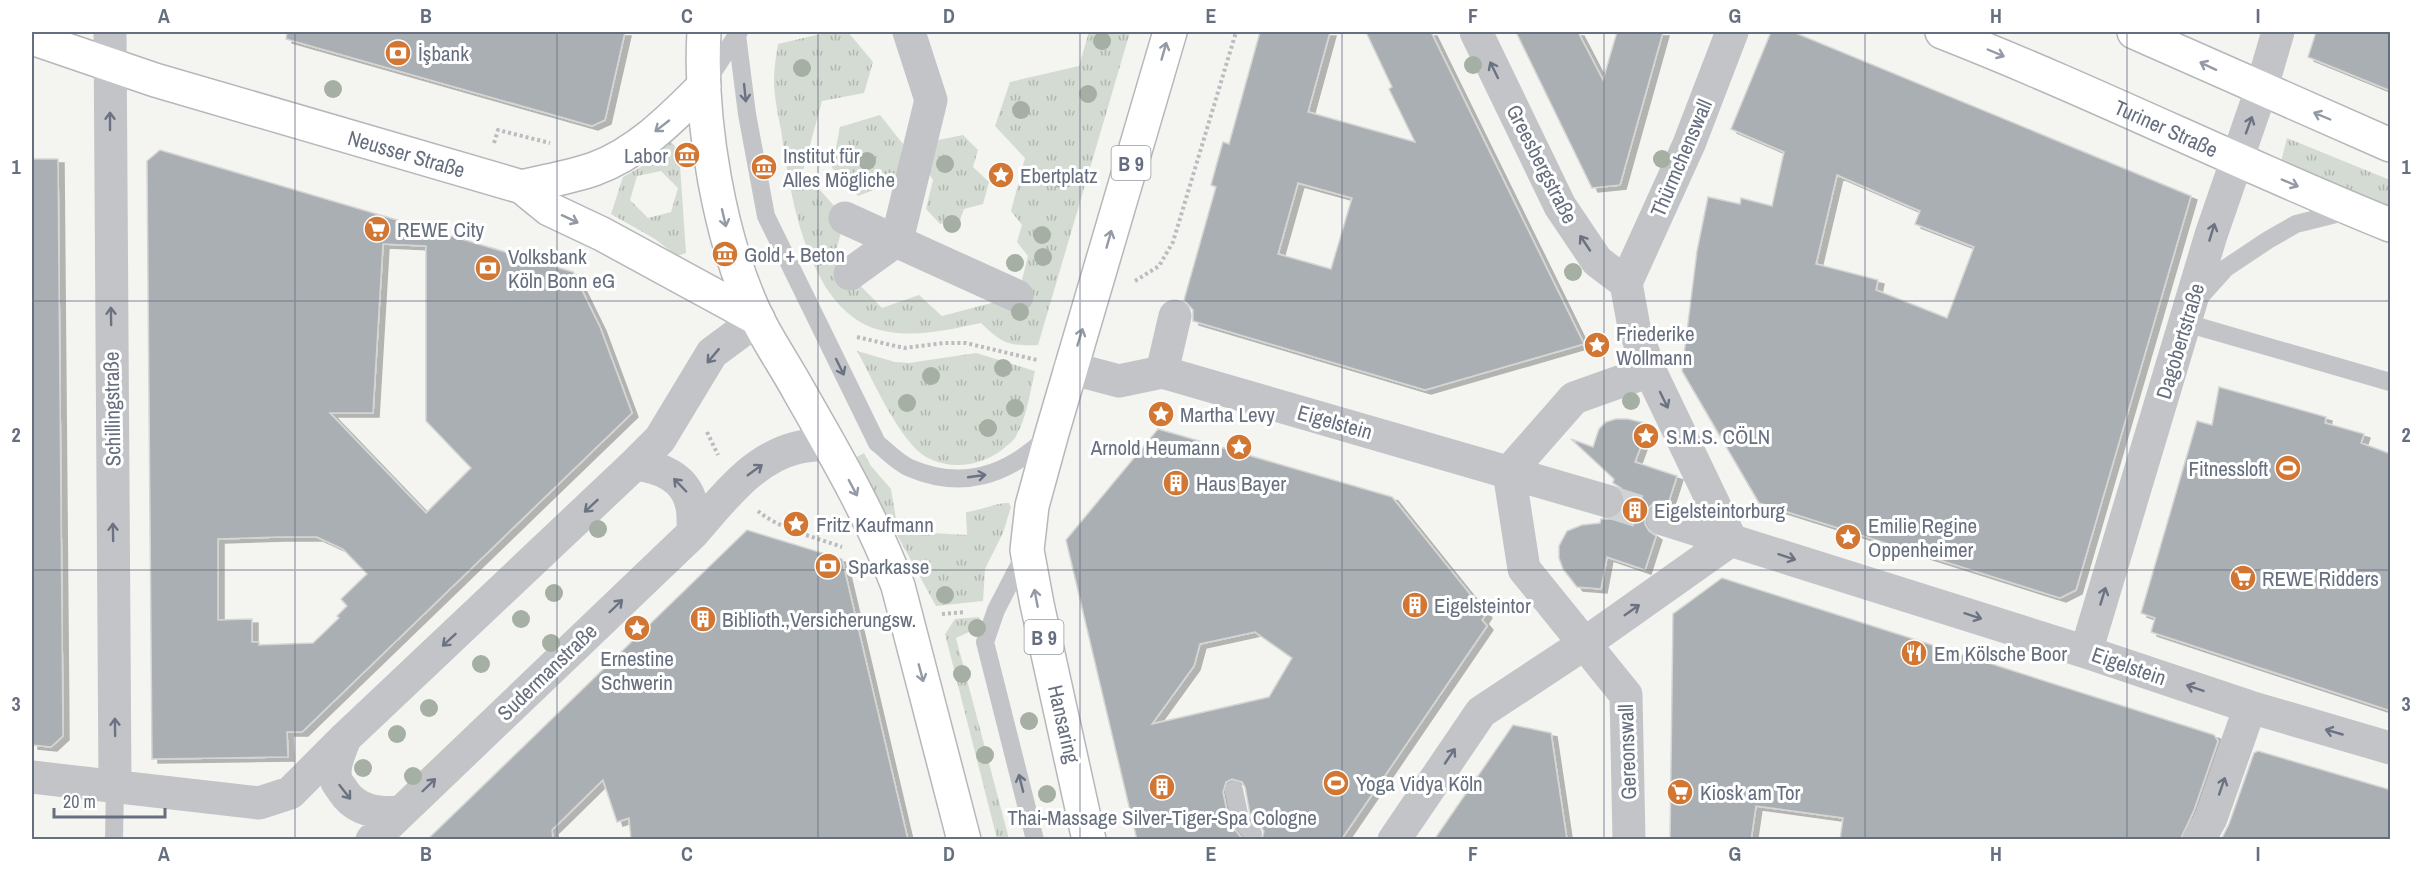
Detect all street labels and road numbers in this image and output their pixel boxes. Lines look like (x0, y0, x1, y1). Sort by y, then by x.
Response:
street label: Turiner Straße (2110, 92, 2223, 164)
street label: Thürmchenswall (1643, 95, 1719, 221)
street label: Greesbergstraße (1500, 99, 1584, 229)
street label: Neusser Straße (345, 123, 469, 184)
road number: B 9 (1112, 146, 1150, 180)
street label: Dagobertstraße (2149, 280, 2211, 402)
street label: Schillingstraße (96, 351, 128, 467)
street label: Eigelstein (1294, 398, 1376, 446)
street label: Sudermanstraße (491, 617, 603, 727)
road number: B 9 (1024, 620, 1064, 654)
street label: Eigelstein (2088, 640, 2170, 692)
street label: Hansaring (1041, 682, 1087, 766)
street label: Gereonswall (1611, 704, 1643, 800)

